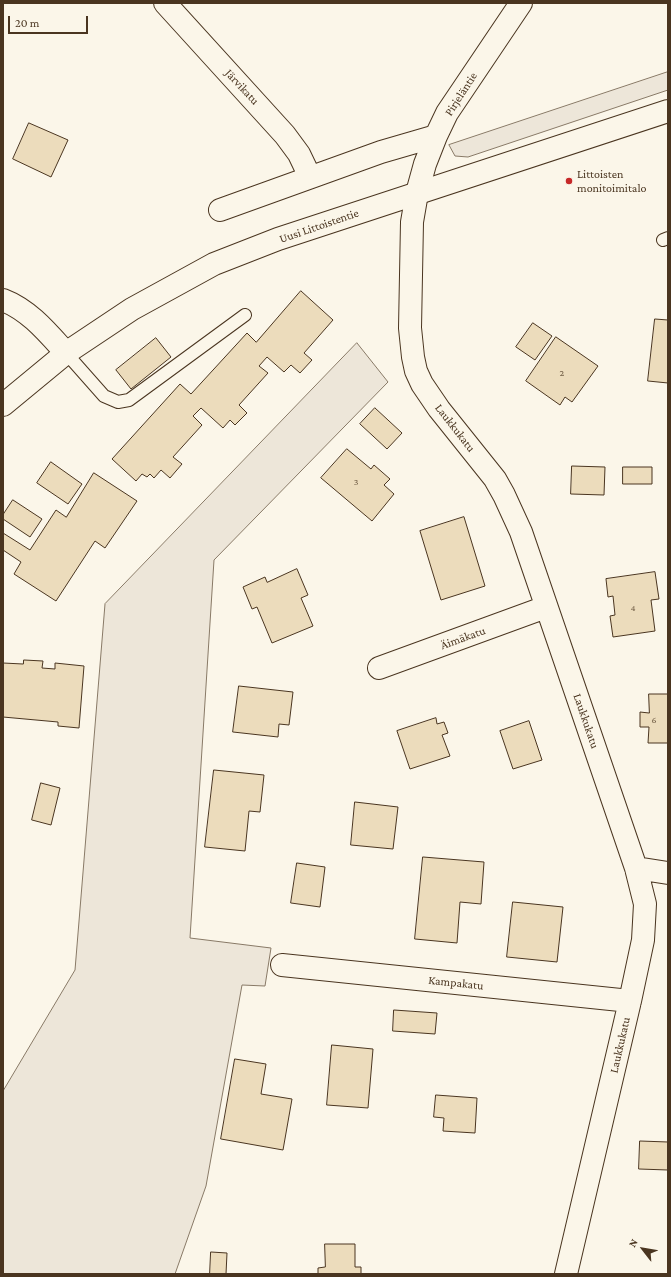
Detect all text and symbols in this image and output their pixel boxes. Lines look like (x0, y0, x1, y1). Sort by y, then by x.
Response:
scale bar (10, 8, 90, 34)
text: 20 m (15, 16, 39, 30)
street label: Järvikatu (222, 66, 262, 108)
street label: Pirjeläntie (442, 69, 480, 119)
place label: Littoisten monitoimitalo (577, 167, 647, 195)
marker: Littoisten monitoimitalo (564, 176, 574, 186)
street label: Uusi Littoistentie (277, 206, 361, 246)
house number: 2 (560, 367, 564, 379)
street label: Laukkukatu (432, 401, 478, 455)
house number: 3 (354, 476, 358, 488)
house number: 4 (630, 602, 636, 614)
street label: Äimäkatu (439, 623, 487, 653)
street label: Laukkukatu (570, 692, 602, 750)
house number: 6 (651, 714, 657, 726)
street label: Kampakatu (428, 973, 484, 993)
street label: Laukkukatu (607, 1015, 633, 1075)
north arrow (623, 1229, 663, 1269)
text: N (626, 1237, 640, 1249)

